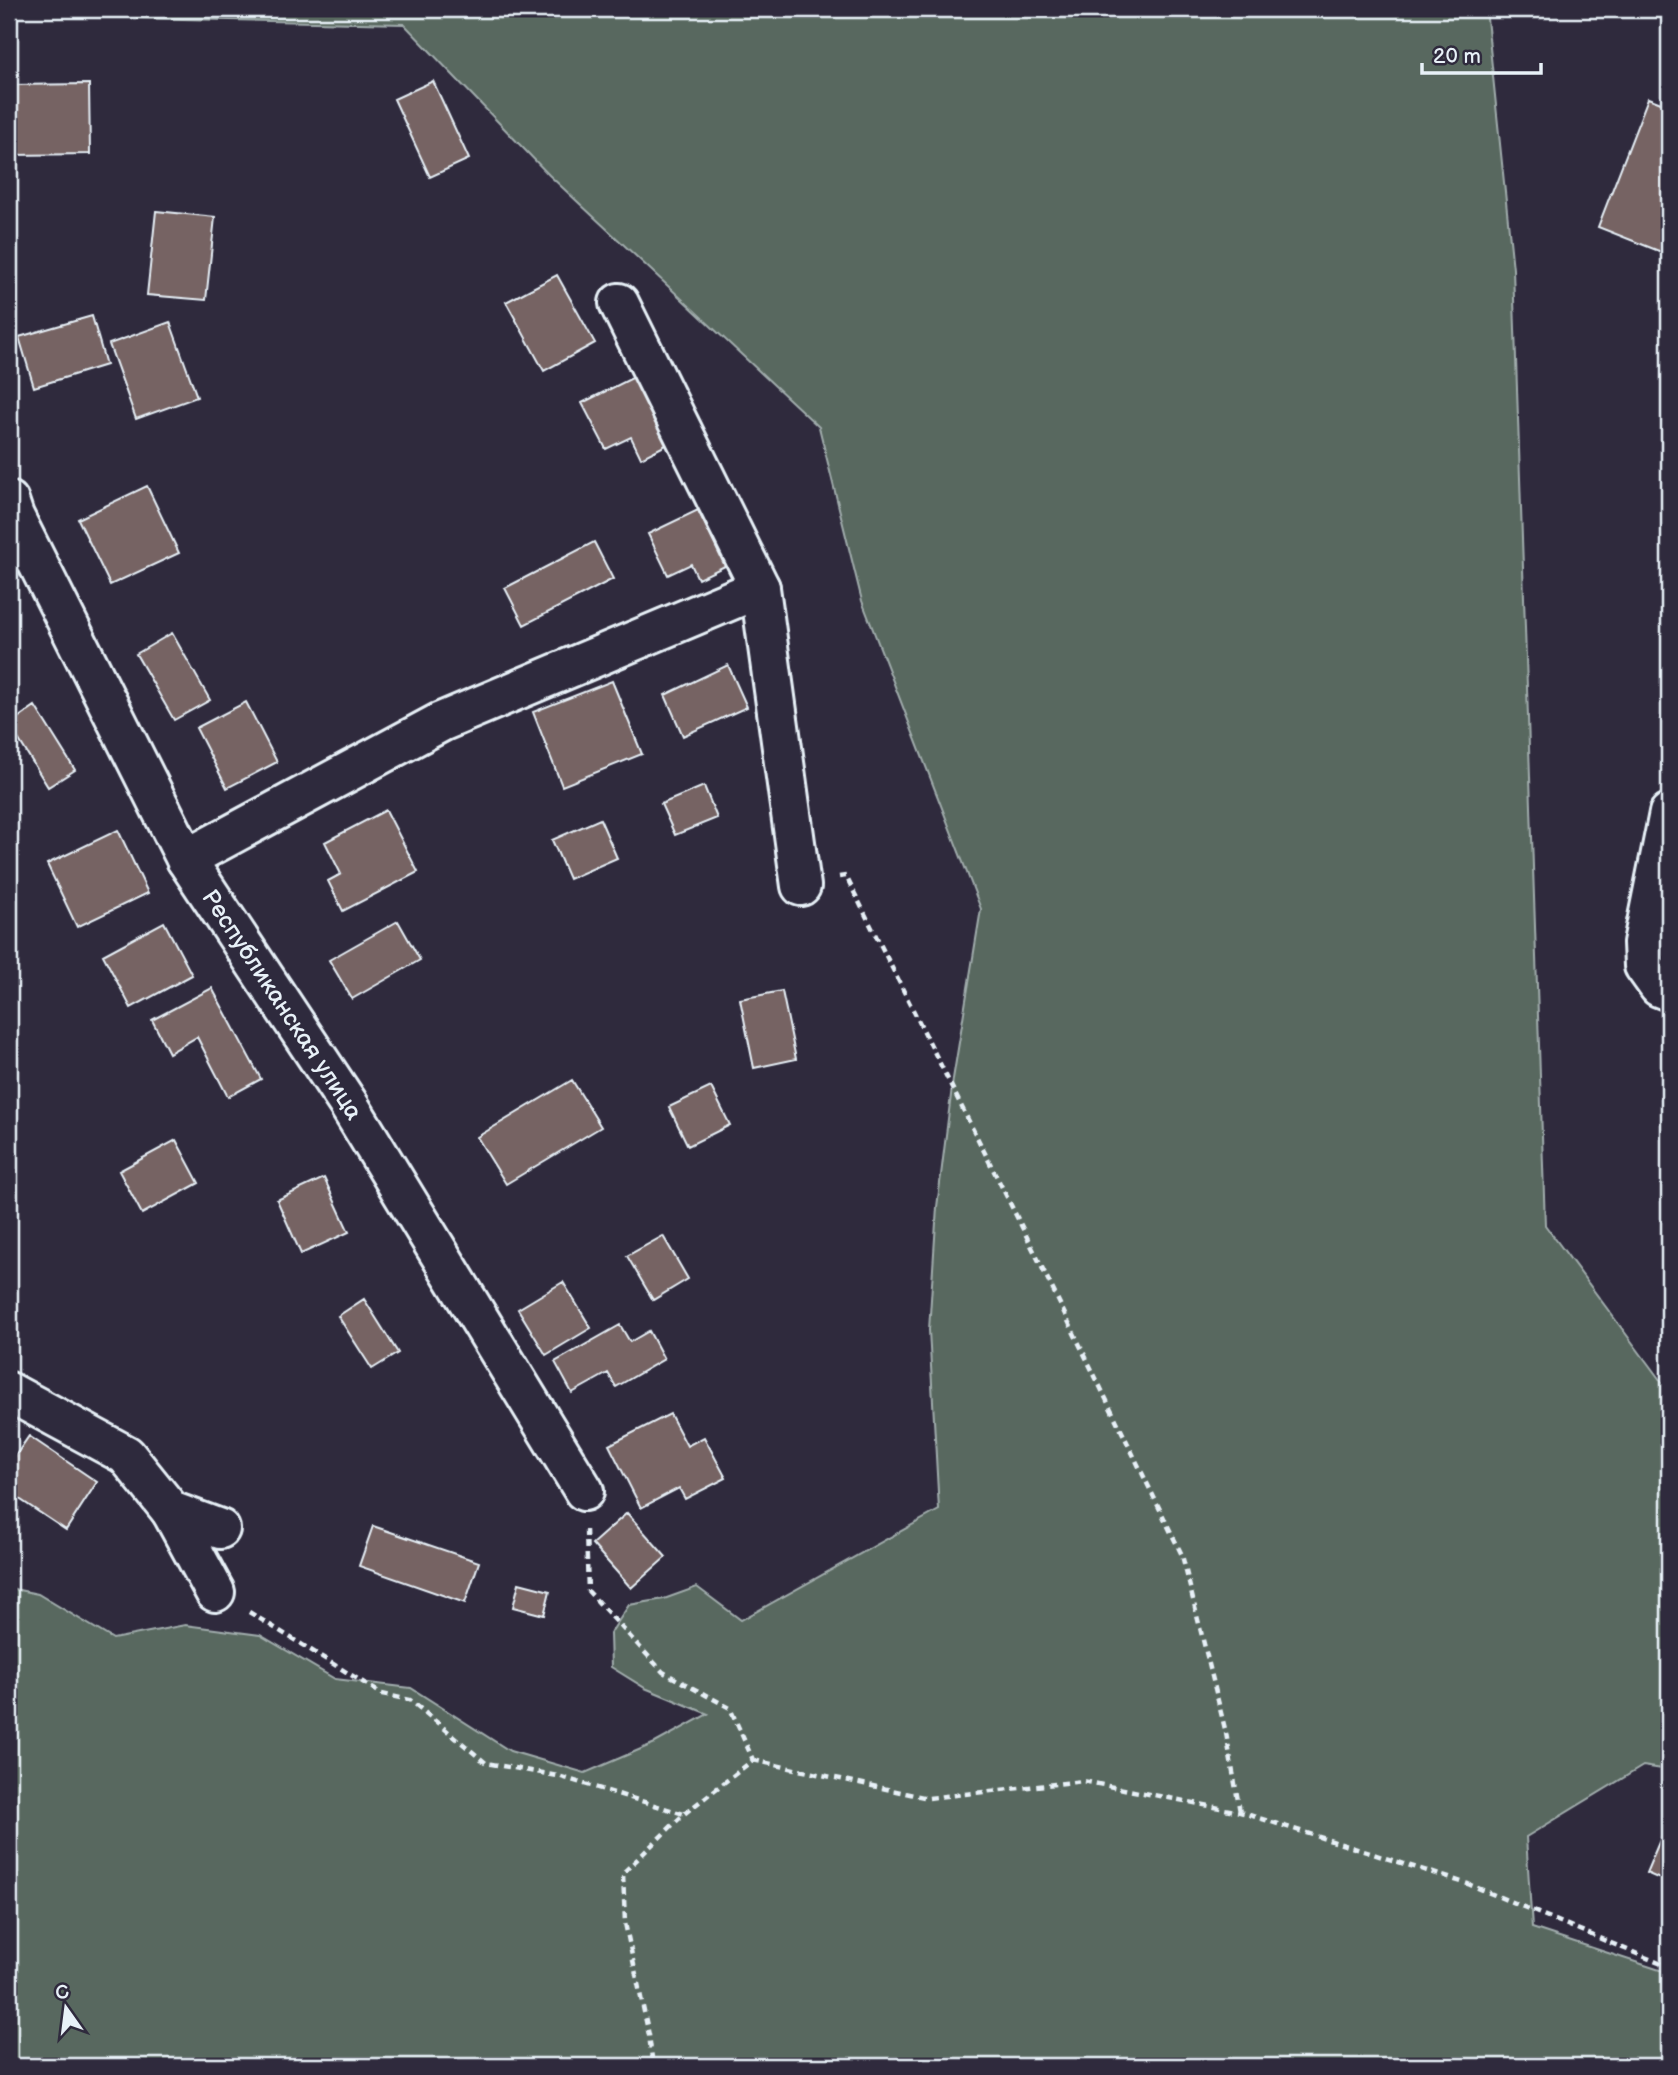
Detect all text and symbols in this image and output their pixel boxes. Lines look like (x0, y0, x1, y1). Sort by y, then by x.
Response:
scale bar (1422, 32, 1542, 76)
text: 20 m (1433, 44, 1481, 69)
street label: Республиканская улица (196, 884, 369, 1125)
north arrow (32, 1974, 102, 2044)
text: С (53, 1980, 71, 2006)

